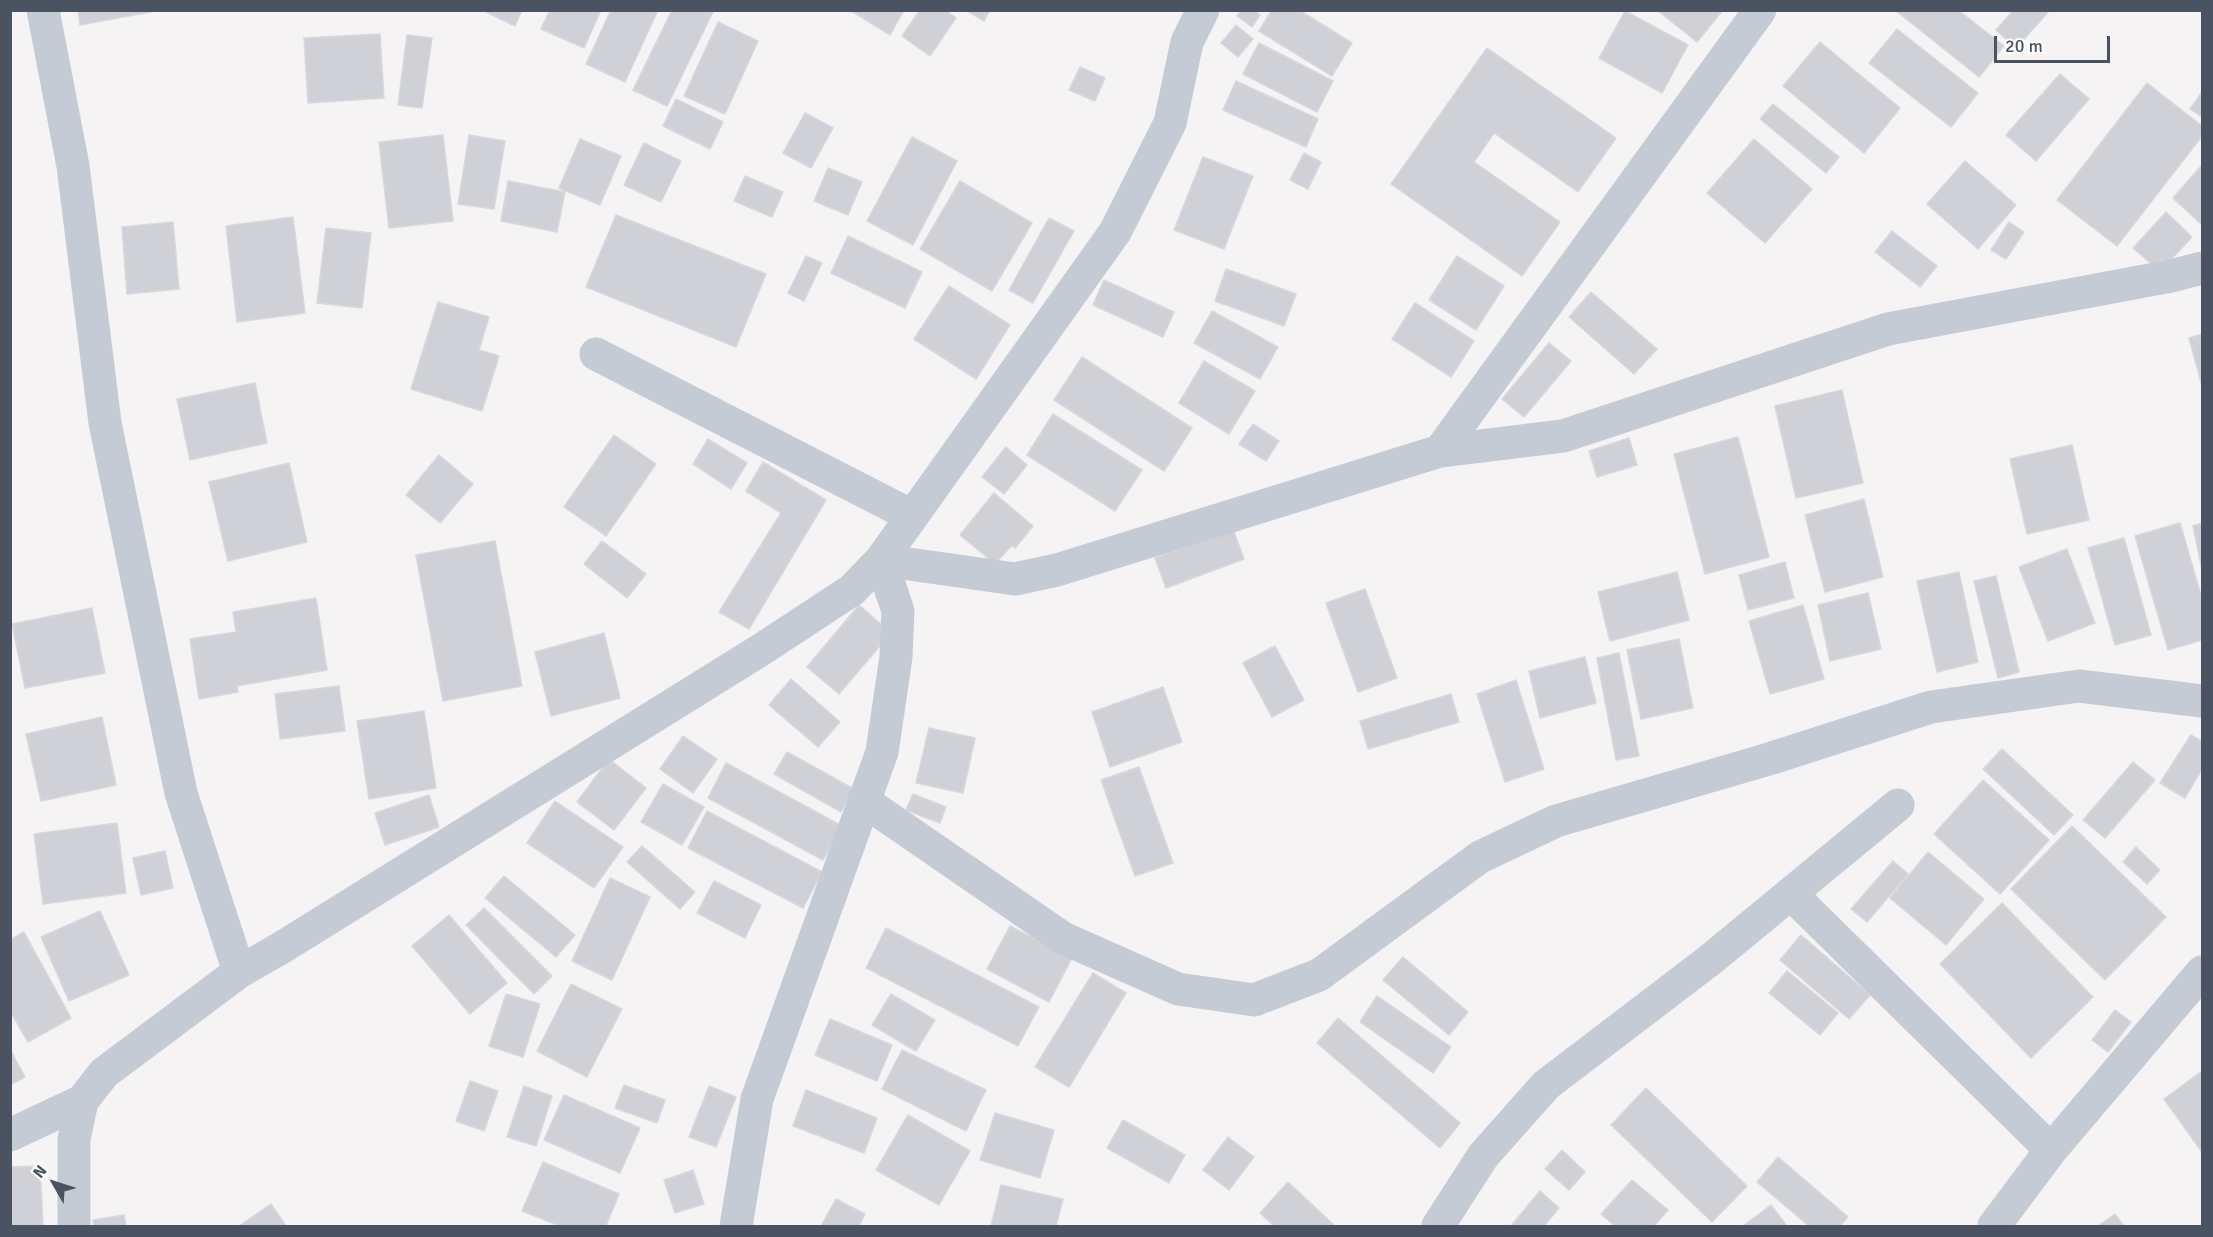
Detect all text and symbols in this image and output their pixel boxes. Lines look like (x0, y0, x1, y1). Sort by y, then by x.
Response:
scale bar (1997, 24, 2112, 62)
text: 20 m (2005, 35, 2043, 57)
north arrow (24, 1153, 84, 1213)
text: N (29, 1161, 51, 1182)

